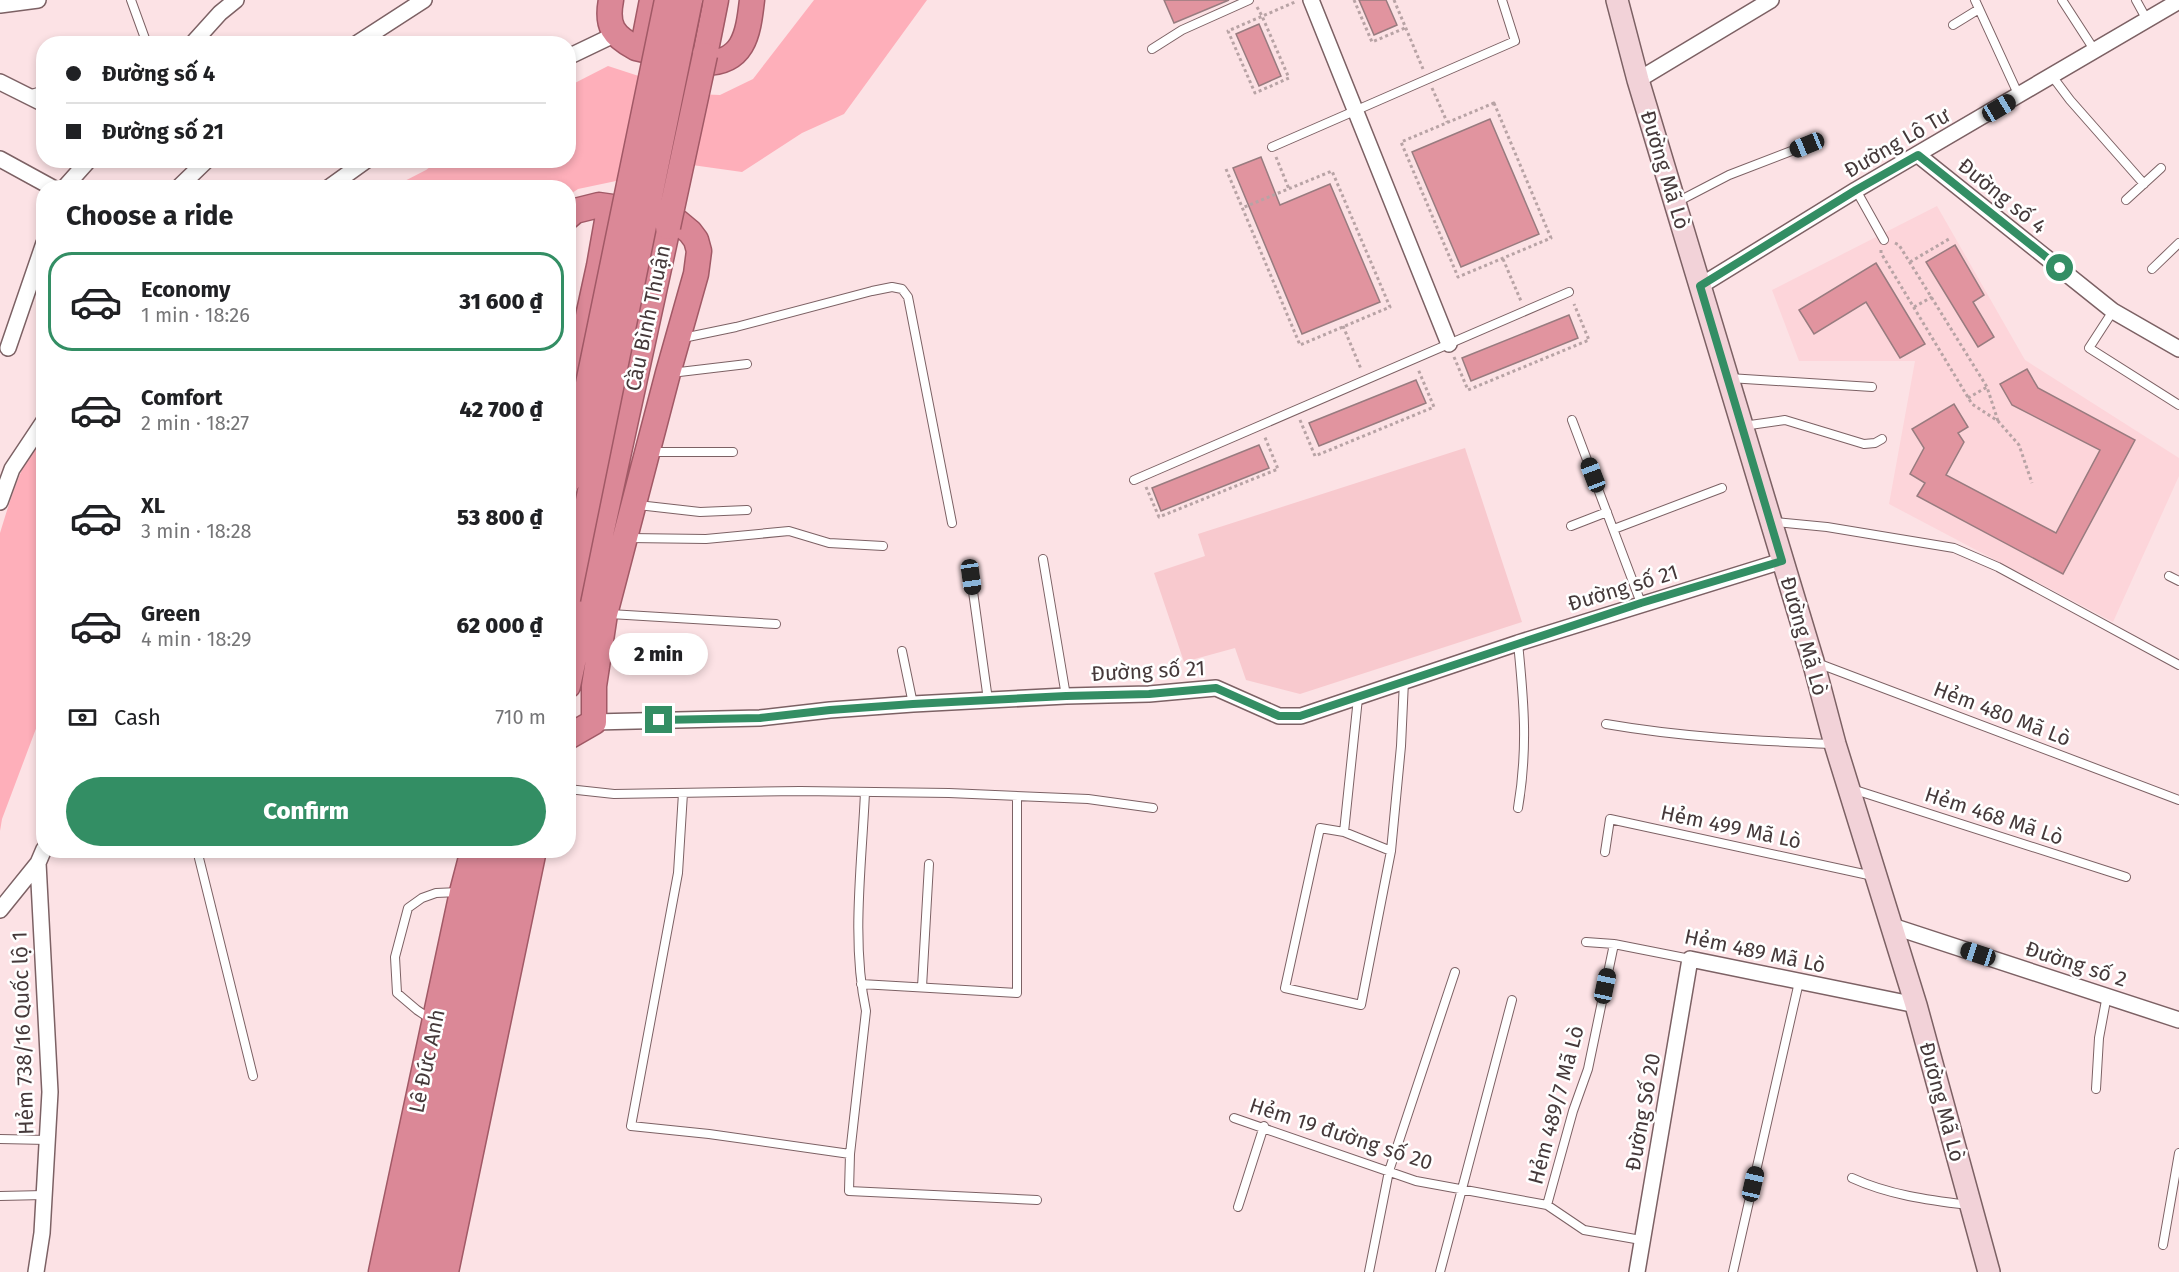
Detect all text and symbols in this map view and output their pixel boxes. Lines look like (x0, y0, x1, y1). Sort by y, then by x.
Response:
text: Đường số 4 (102, 60, 215, 87)
car (1979, 91, 2019, 125)
street label: Đường Lô Tư (1840, 102, 1955, 184)
street label: Đường Mã Lò (1635, 107, 1695, 233)
text: Đường số 21 (102, 118, 224, 145)
car (1787, 130, 1827, 160)
street label: Đường số 4 (1953, 153, 2051, 239)
text: Choose a ride (66, 200, 233, 232)
street label: Cầu Bình Thuận (620, 243, 676, 393)
route start (2046, 254, 2073, 281)
icon: car (69, 275, 123, 329)
text: Economy (141, 276, 230, 303)
text: 31 600 ₫ (459, 288, 543, 315)
text: 1 min · 18:26 (141, 303, 250, 327)
icon: car (69, 383, 123, 437)
text: Comfort (141, 384, 222, 411)
text: 42 700 ₫ (459, 396, 543, 423)
text: 2 min · 18:27 (141, 411, 249, 435)
car (1578, 455, 1608, 495)
icon: car (69, 491, 123, 545)
text: XL (141, 492, 165, 519)
text: 53 800 ₫ (457, 504, 543, 531)
text: 3 min · 18:28 (141, 519, 252, 543)
car (960, 558, 982, 596)
street label: Đường số 21 (1565, 559, 1681, 617)
street label: Đường Mã Lò (1775, 573, 1833, 699)
icon: car (69, 599, 123, 653)
text: Green (141, 600, 200, 627)
text: 62 000 ₫ (457, 612, 543, 639)
text: 4 min · 18:29 (141, 627, 252, 651)
callout: 2 min (610, 633, 708, 675)
text: 2 min (634, 642, 683, 666)
street label: Đường số 21 (1090, 655, 1206, 687)
street label: Hẻm 480 Mã Lò (1930, 676, 2074, 752)
icon: cash (66, 701, 99, 734)
text: Cash (114, 704, 161, 731)
text: 710 m (495, 705, 546, 729)
route end (645, 706, 672, 733)
button: Confirm (66, 777, 546, 846)
street label: Hẻm 468 Mã Lò (1921, 781, 2067, 851)
street label: Hẻm 499 Mã Lò (1658, 799, 1804, 855)
street label: Hẻm 489 Mã Lò (1682, 923, 1828, 979)
street label: Hẻm 738/16 Quốc lộ 1 (6, 931, 40, 1135)
street label: Đường số 2 (2022, 935, 2130, 993)
car (1958, 940, 1998, 968)
car (1592, 967, 1618, 1005)
street label: Lê Đức Anh (403, 1007, 451, 1115)
street label: Hẻm 489/7 Mã Lò (1522, 1023, 1590, 1187)
street label: Đường Mã Lò (1914, 1039, 1970, 1165)
street label: Đường Số 20 (1620, 1051, 1666, 1173)
street label: Hẻm 19 đường số 20 (1246, 1092, 1436, 1176)
car (1740, 1164, 1766, 1204)

